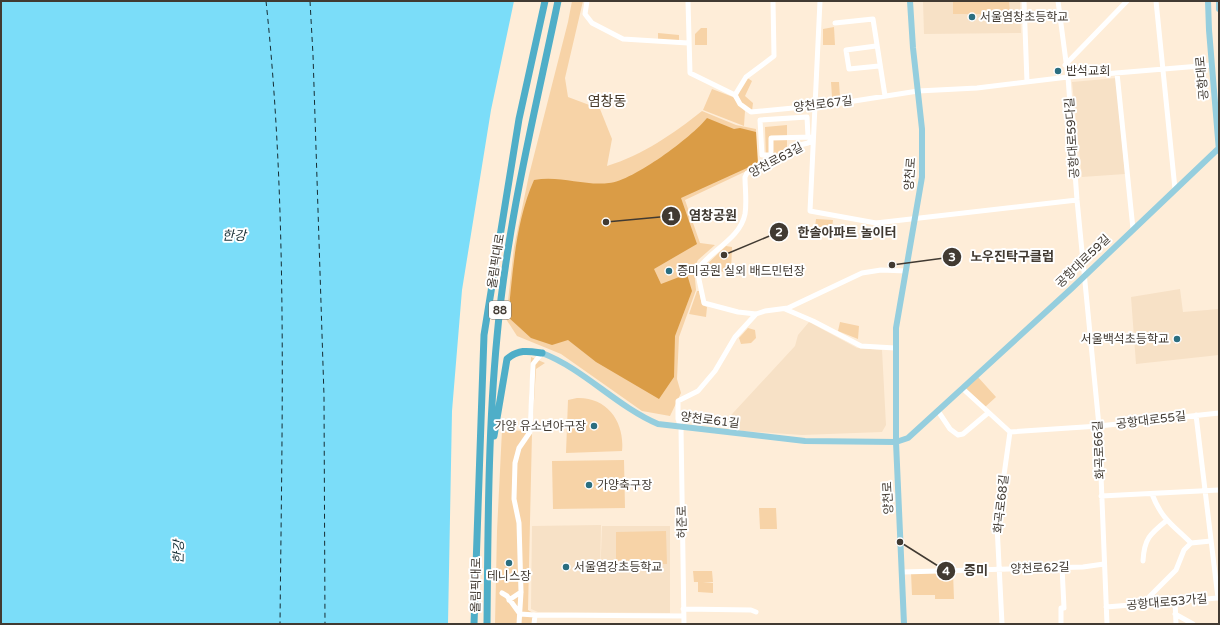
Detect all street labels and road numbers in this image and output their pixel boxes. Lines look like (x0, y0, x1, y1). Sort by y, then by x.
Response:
street label: 공항대로 (1193, 55, 1211, 101)
street label: 양천로67길 (793, 93, 853, 115)
street label: 공항대로59다길 (1062, 97, 1082, 179)
street label: 양천로63길 (747, 140, 805, 180)
street label: 양천로 (902, 157, 918, 191)
street label: 공항대로59길 (1053, 232, 1113, 290)
street label: 올림픽대로 (485, 233, 507, 289)
road number: 88 (489, 301, 511, 319)
street label: 양천로61길 (680, 409, 740, 431)
street label: 공항대로55길 (1115, 409, 1187, 431)
street label: 화곡로66길 (1090, 420, 1108, 480)
street label: 화곡로68길 (991, 474, 1011, 534)
street label: 양천로 (880, 481, 896, 515)
street label: 허준로 (675, 505, 689, 539)
street label: 올림픽대로 (469, 557, 483, 613)
street label: 양천로62길 (1010, 560, 1070, 576)
street label: 공항대로53가길 (1126, 591, 1208, 613)

